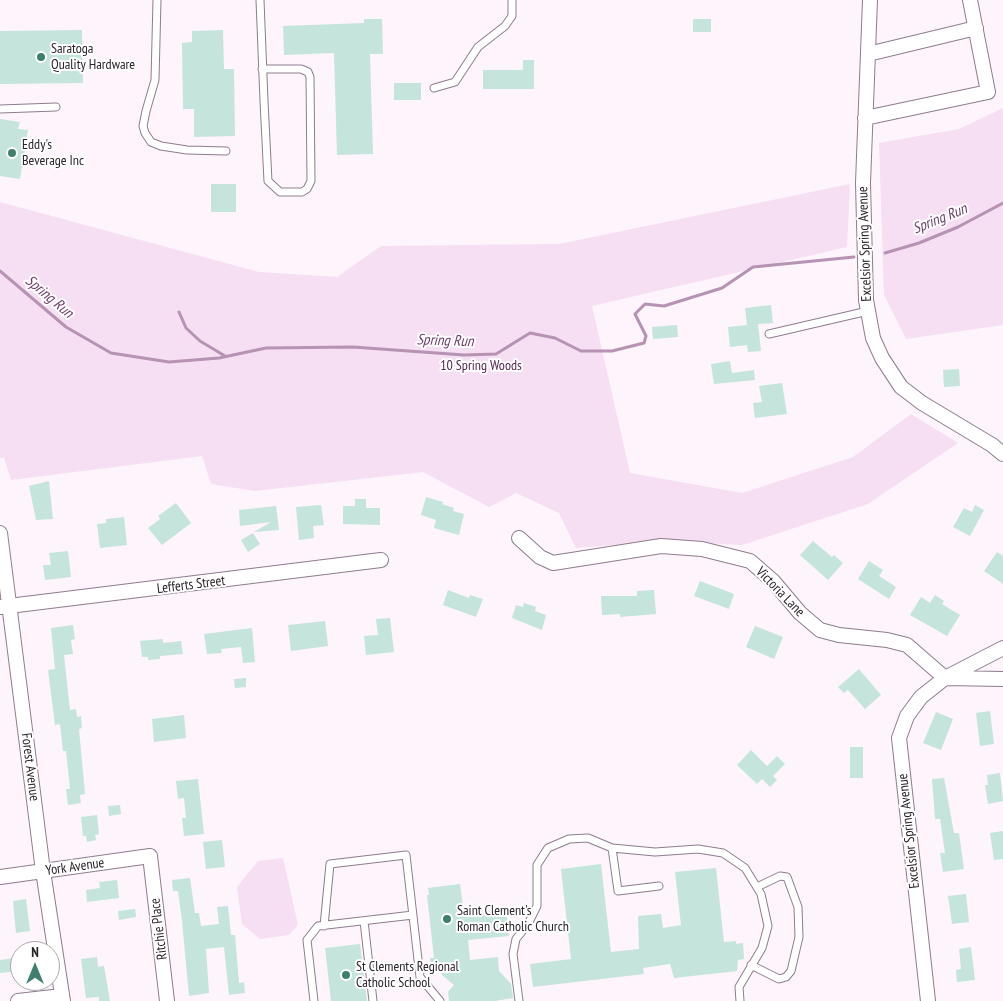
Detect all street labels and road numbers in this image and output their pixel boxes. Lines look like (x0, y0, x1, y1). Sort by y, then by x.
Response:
street label: Excelsior Spring Avenue (855, 186, 875, 302)
street label: Victoria Lane (752, 564, 808, 620)
street label: Lefferts Street (156, 572, 226, 598)
street label: Forest Avenue (17, 732, 43, 802)
street label: Excelsior Spring Avenue (895, 773, 923, 889)
street label: York Avenue (45, 855, 105, 879)
street label: Ritchie Place (147, 897, 171, 961)

